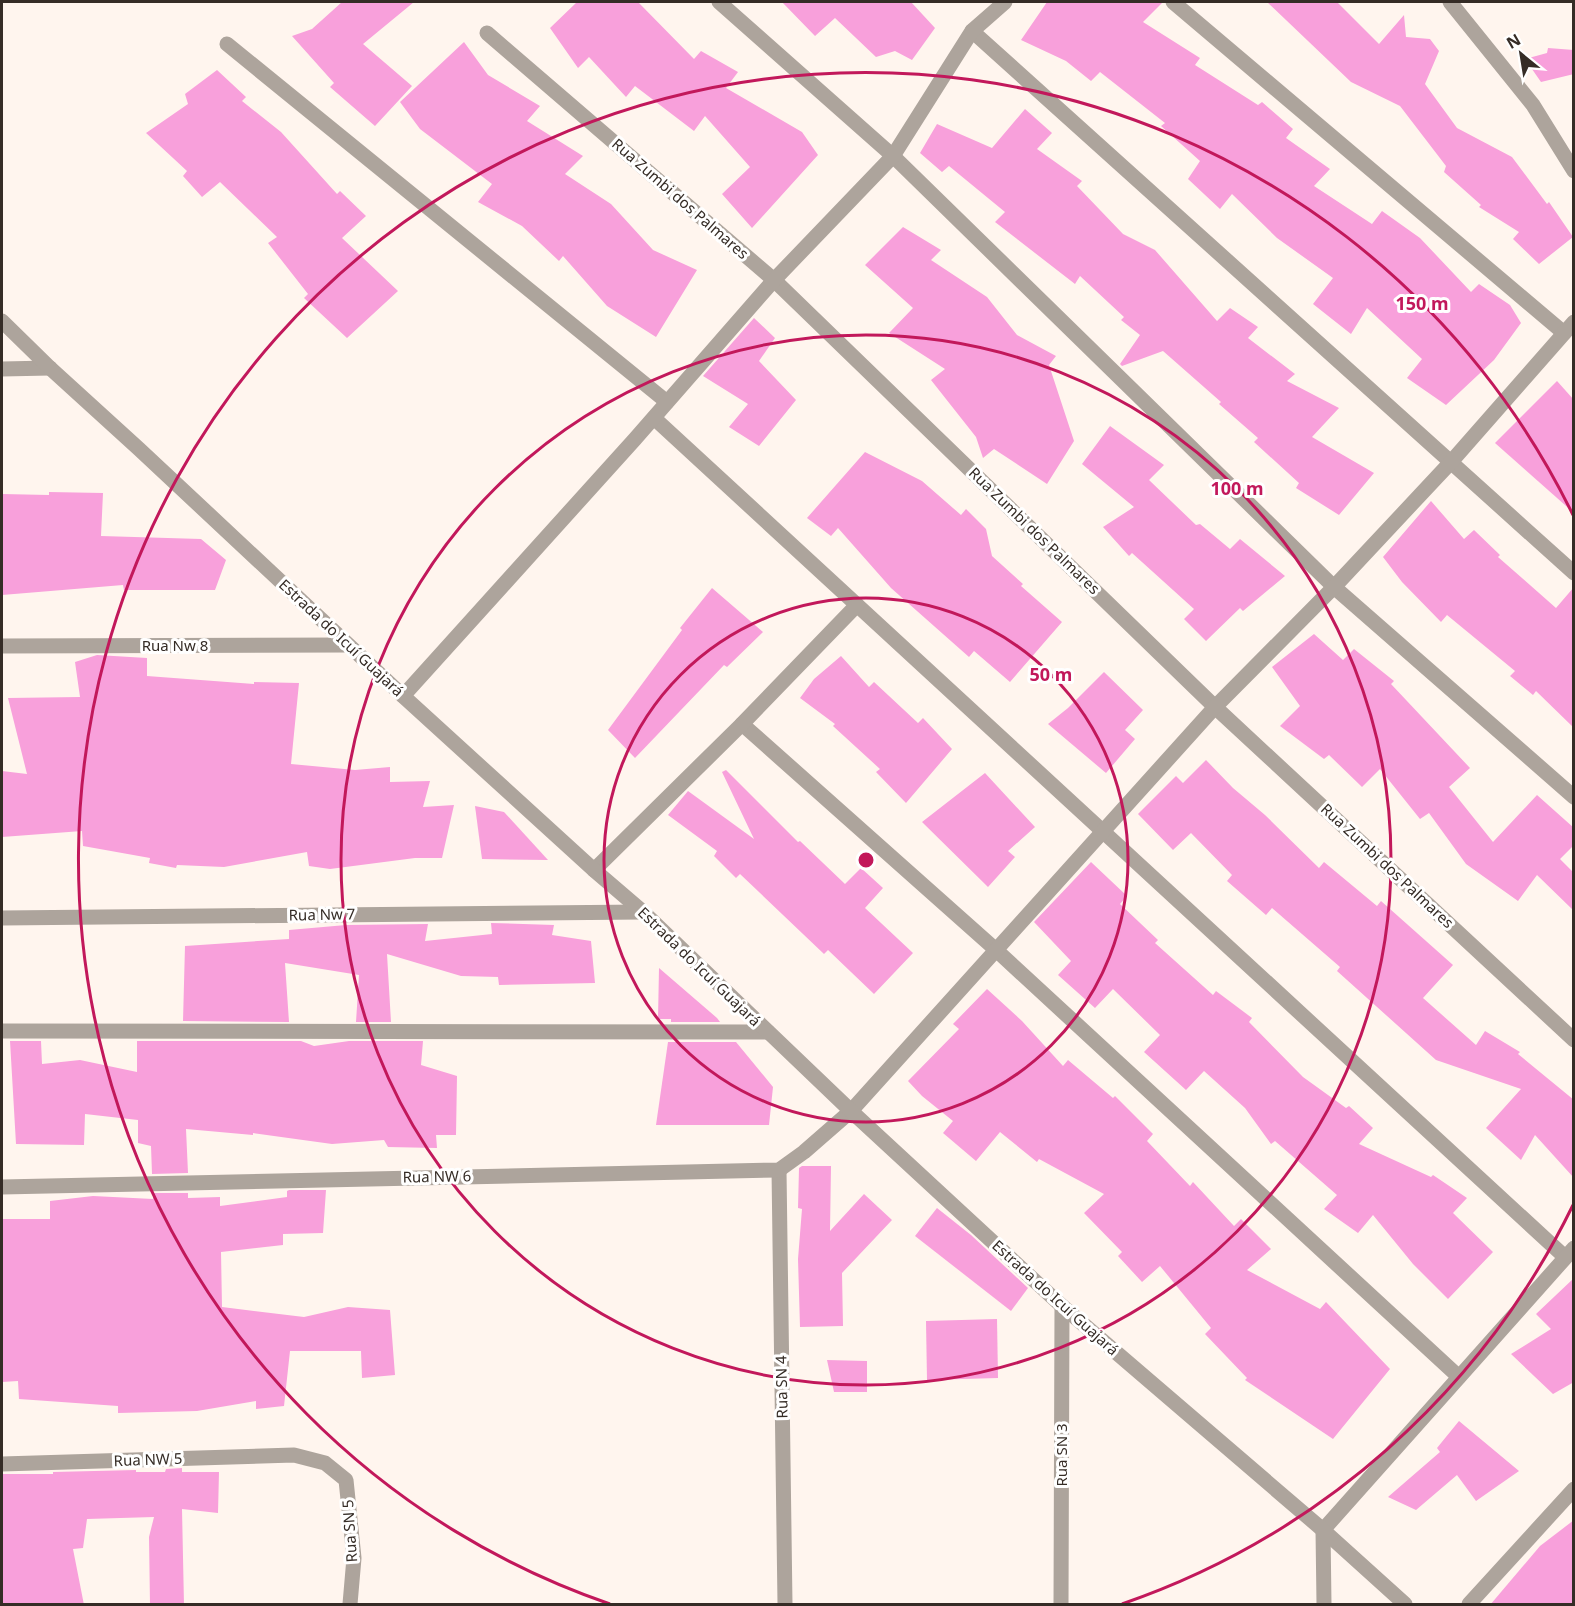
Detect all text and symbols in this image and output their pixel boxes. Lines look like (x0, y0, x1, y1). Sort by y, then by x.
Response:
north arrow (1491, 24, 1551, 84)
text: N (1502, 28, 1525, 54)
street label: Rua Zumbi dos Palmares (608, 133, 753, 263)
text: 150 m (1395, 291, 1449, 315)
street label: Rua Zumbi dos Palmares (965, 462, 1104, 598)
text: 100 m (1210, 476, 1264, 500)
street label: Estrada do Icuí Guajará (275, 574, 408, 700)
street label: Rua Nw 8 (142, 635, 208, 655)
text: 50 m (1030, 662, 1072, 686)
street label: Rua Zumbi dos Palmares (1317, 798, 1458, 932)
centre of rings (856, 850, 876, 870)
street label: Estrada do Icuí Guajará (634, 902, 765, 1030)
street label: Rua Nw 7 (289, 903, 355, 925)
street label: Rua NW 6 (402, 1165, 472, 1187)
street label: Estrada do Icuí Guajará (988, 1235, 1123, 1359)
street label: Rua SN 4 (770, 1355, 792, 1419)
street label: Rua SN 3 (1051, 1423, 1071, 1487)
street label: Rua NW 5 (113, 1448, 183, 1470)
street label: Rua SN 5 (337, 1499, 361, 1563)

